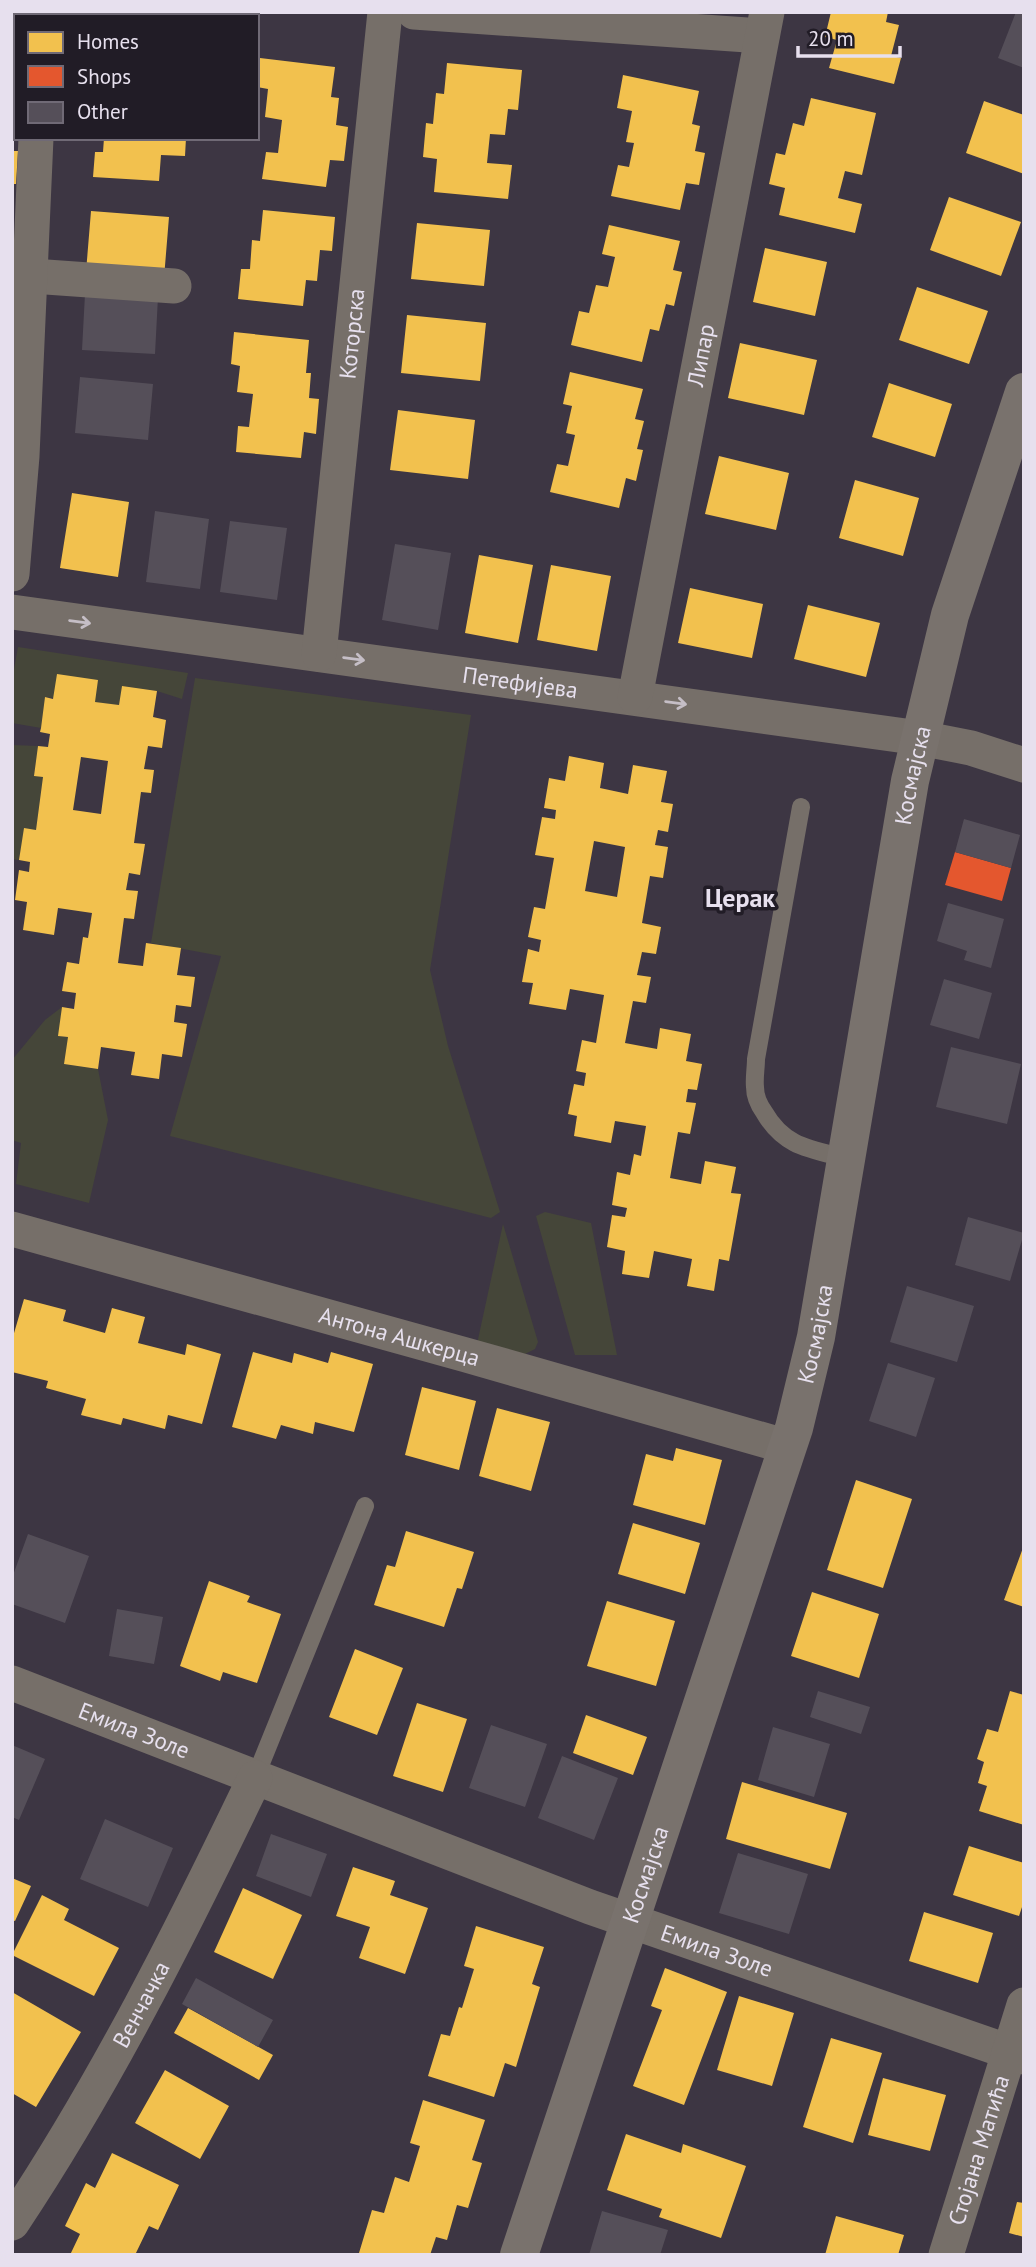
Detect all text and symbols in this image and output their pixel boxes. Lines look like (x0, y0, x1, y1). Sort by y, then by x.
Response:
legend (14, 14, 259, 140)
scale bar (798, 14, 900, 58)
text: 20 m (808, 25, 854, 52)
text: Homes (77, 28, 139, 55)
text: Shops (77, 63, 131, 90)
text: Other (77, 98, 128, 125)
street label: Которска (332, 287, 371, 380)
street label: Липар (680, 321, 721, 390)
one-way arrow (68, 615, 91, 628)
one-way arrow (342, 653, 365, 666)
street label: Петефијева (461, 660, 580, 704)
one-way arrow (664, 697, 687, 710)
street label: Космајска (888, 723, 937, 827)
district label: Церак (705, 881, 775, 914)
street label: Космајска (790, 1282, 839, 1386)
street label: Антона Ашкерца (316, 1300, 483, 1372)
street label: Емила Золе (75, 1695, 194, 1764)
street label: Космајска (615, 1822, 675, 1927)
street label: Емила Золе (657, 1918, 777, 1983)
street label: Венчачка (106, 1956, 176, 2053)
street label: Стојана Матића (941, 2071, 1015, 2229)

